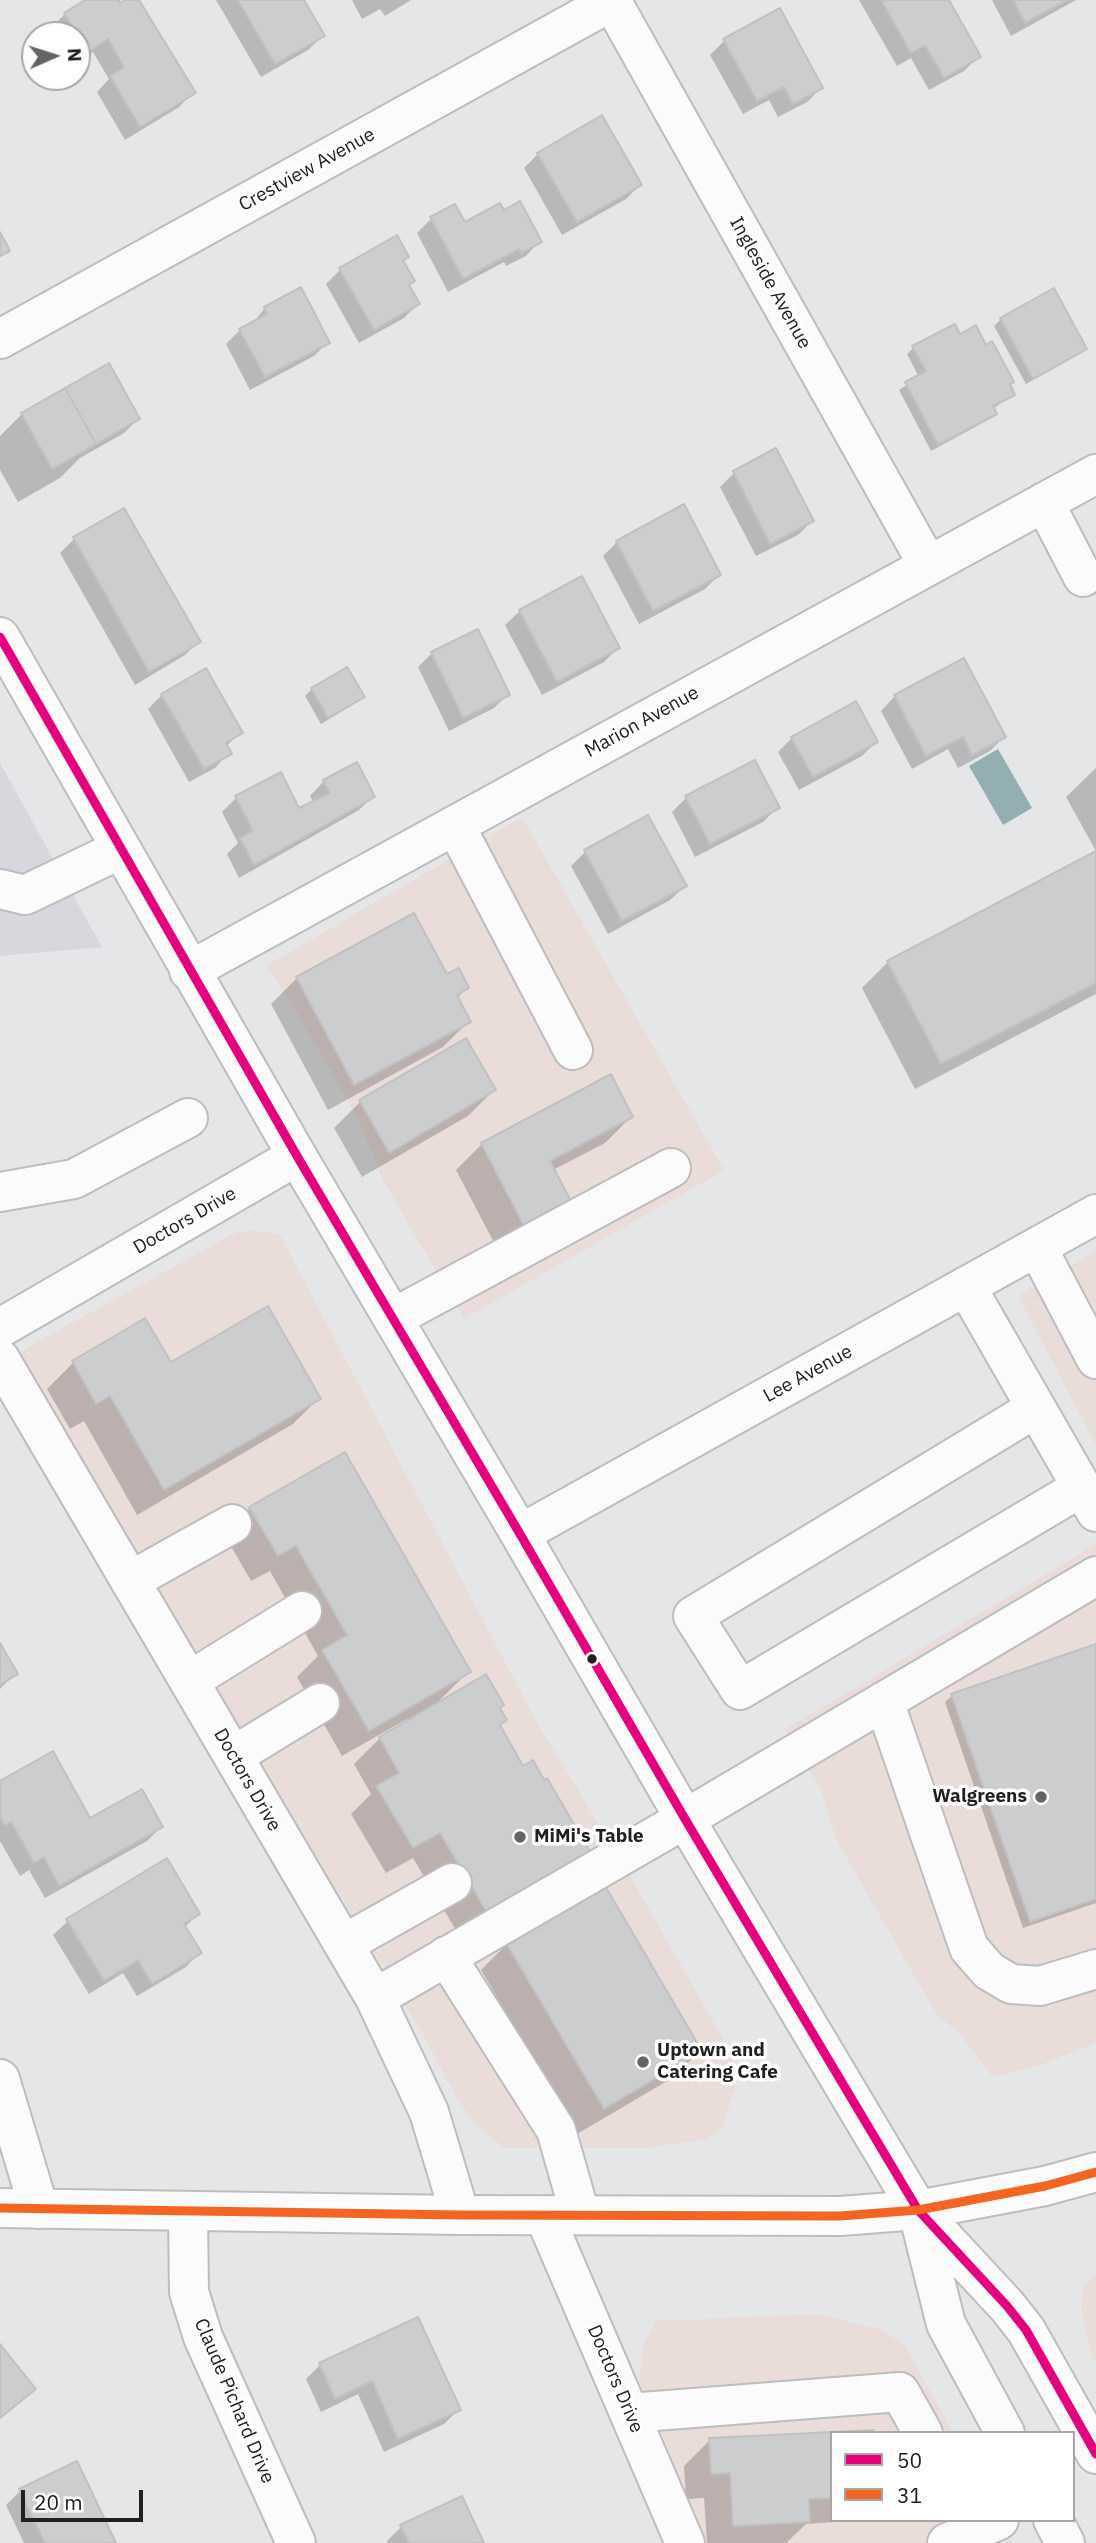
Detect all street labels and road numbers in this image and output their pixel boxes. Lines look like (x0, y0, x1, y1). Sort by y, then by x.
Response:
street label: Crestview Avenue (235, 123, 379, 217)
street label: Ingleside Avenue (724, 213, 816, 353)
street label: Marion Avenue (581, 681, 703, 763)
street label: Doctors Drive (130, 1182, 240, 1260)
street label: Lee Avenue (760, 1340, 856, 1408)
street label: Doctors Drive (208, 1725, 286, 1835)
street label: Claude Pichard Drive (189, 2315, 279, 2487)
street label: Doctors Drive (582, 2322, 648, 2436)

